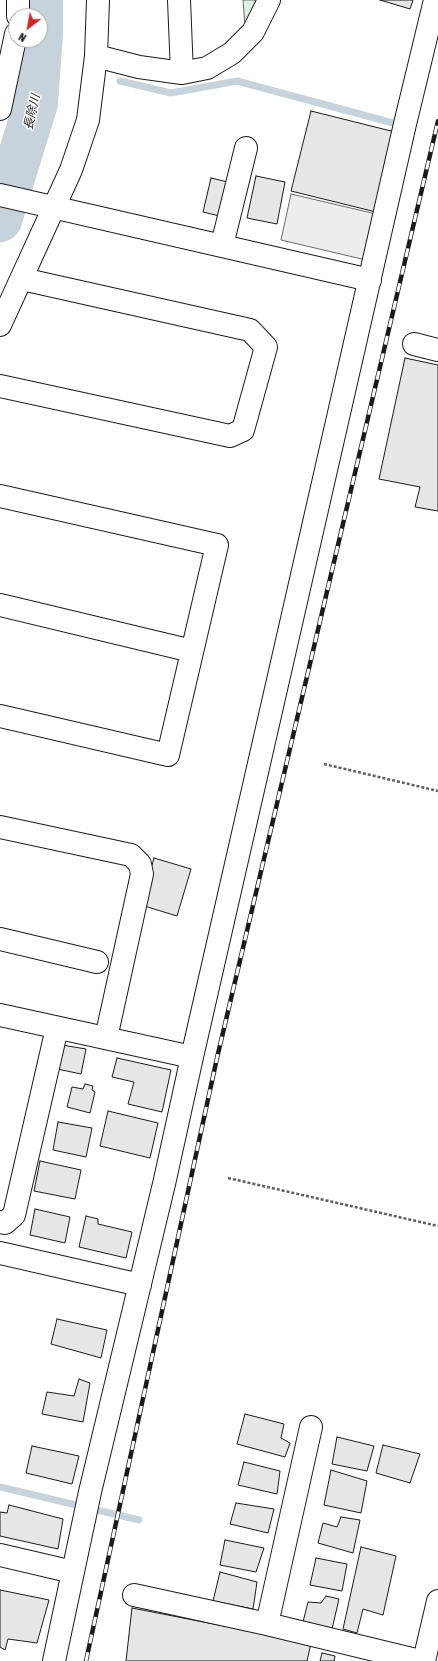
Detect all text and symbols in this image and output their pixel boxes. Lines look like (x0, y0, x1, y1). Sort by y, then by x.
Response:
north arrow (8, 8, 48, 48)
text: N (16, 31, 28, 44)
water label: 長除川 (21, 93, 43, 131)

